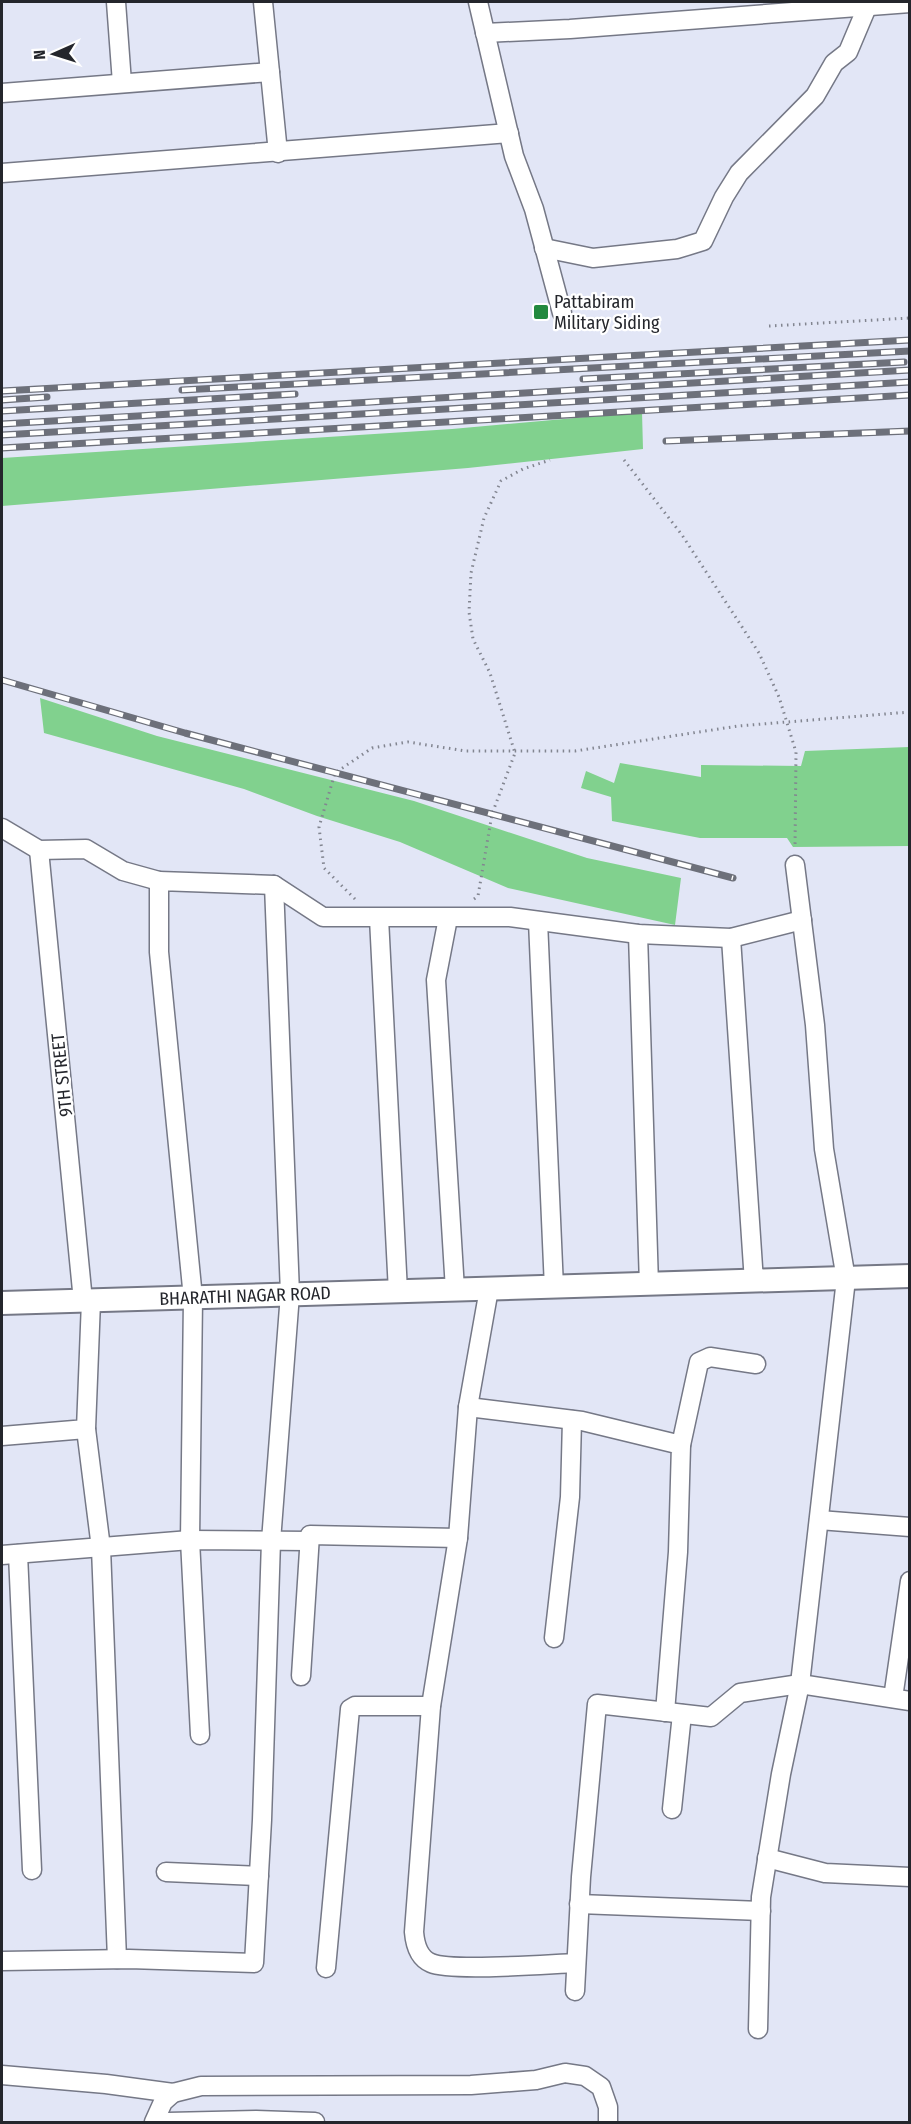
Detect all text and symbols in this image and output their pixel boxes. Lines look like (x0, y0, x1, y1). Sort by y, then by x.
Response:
north arrow (24, 24, 84, 84)
text: N (30, 49, 49, 60)
place label: Pattabiram Military Siding (554, 291, 660, 334)
marker: Pattabiram Military Siding (532, 303, 550, 321)
street label: 9TH STREET (47, 1032, 77, 1118)
street label: BHARATHI NAGAR ROAD (159, 1282, 331, 1310)

